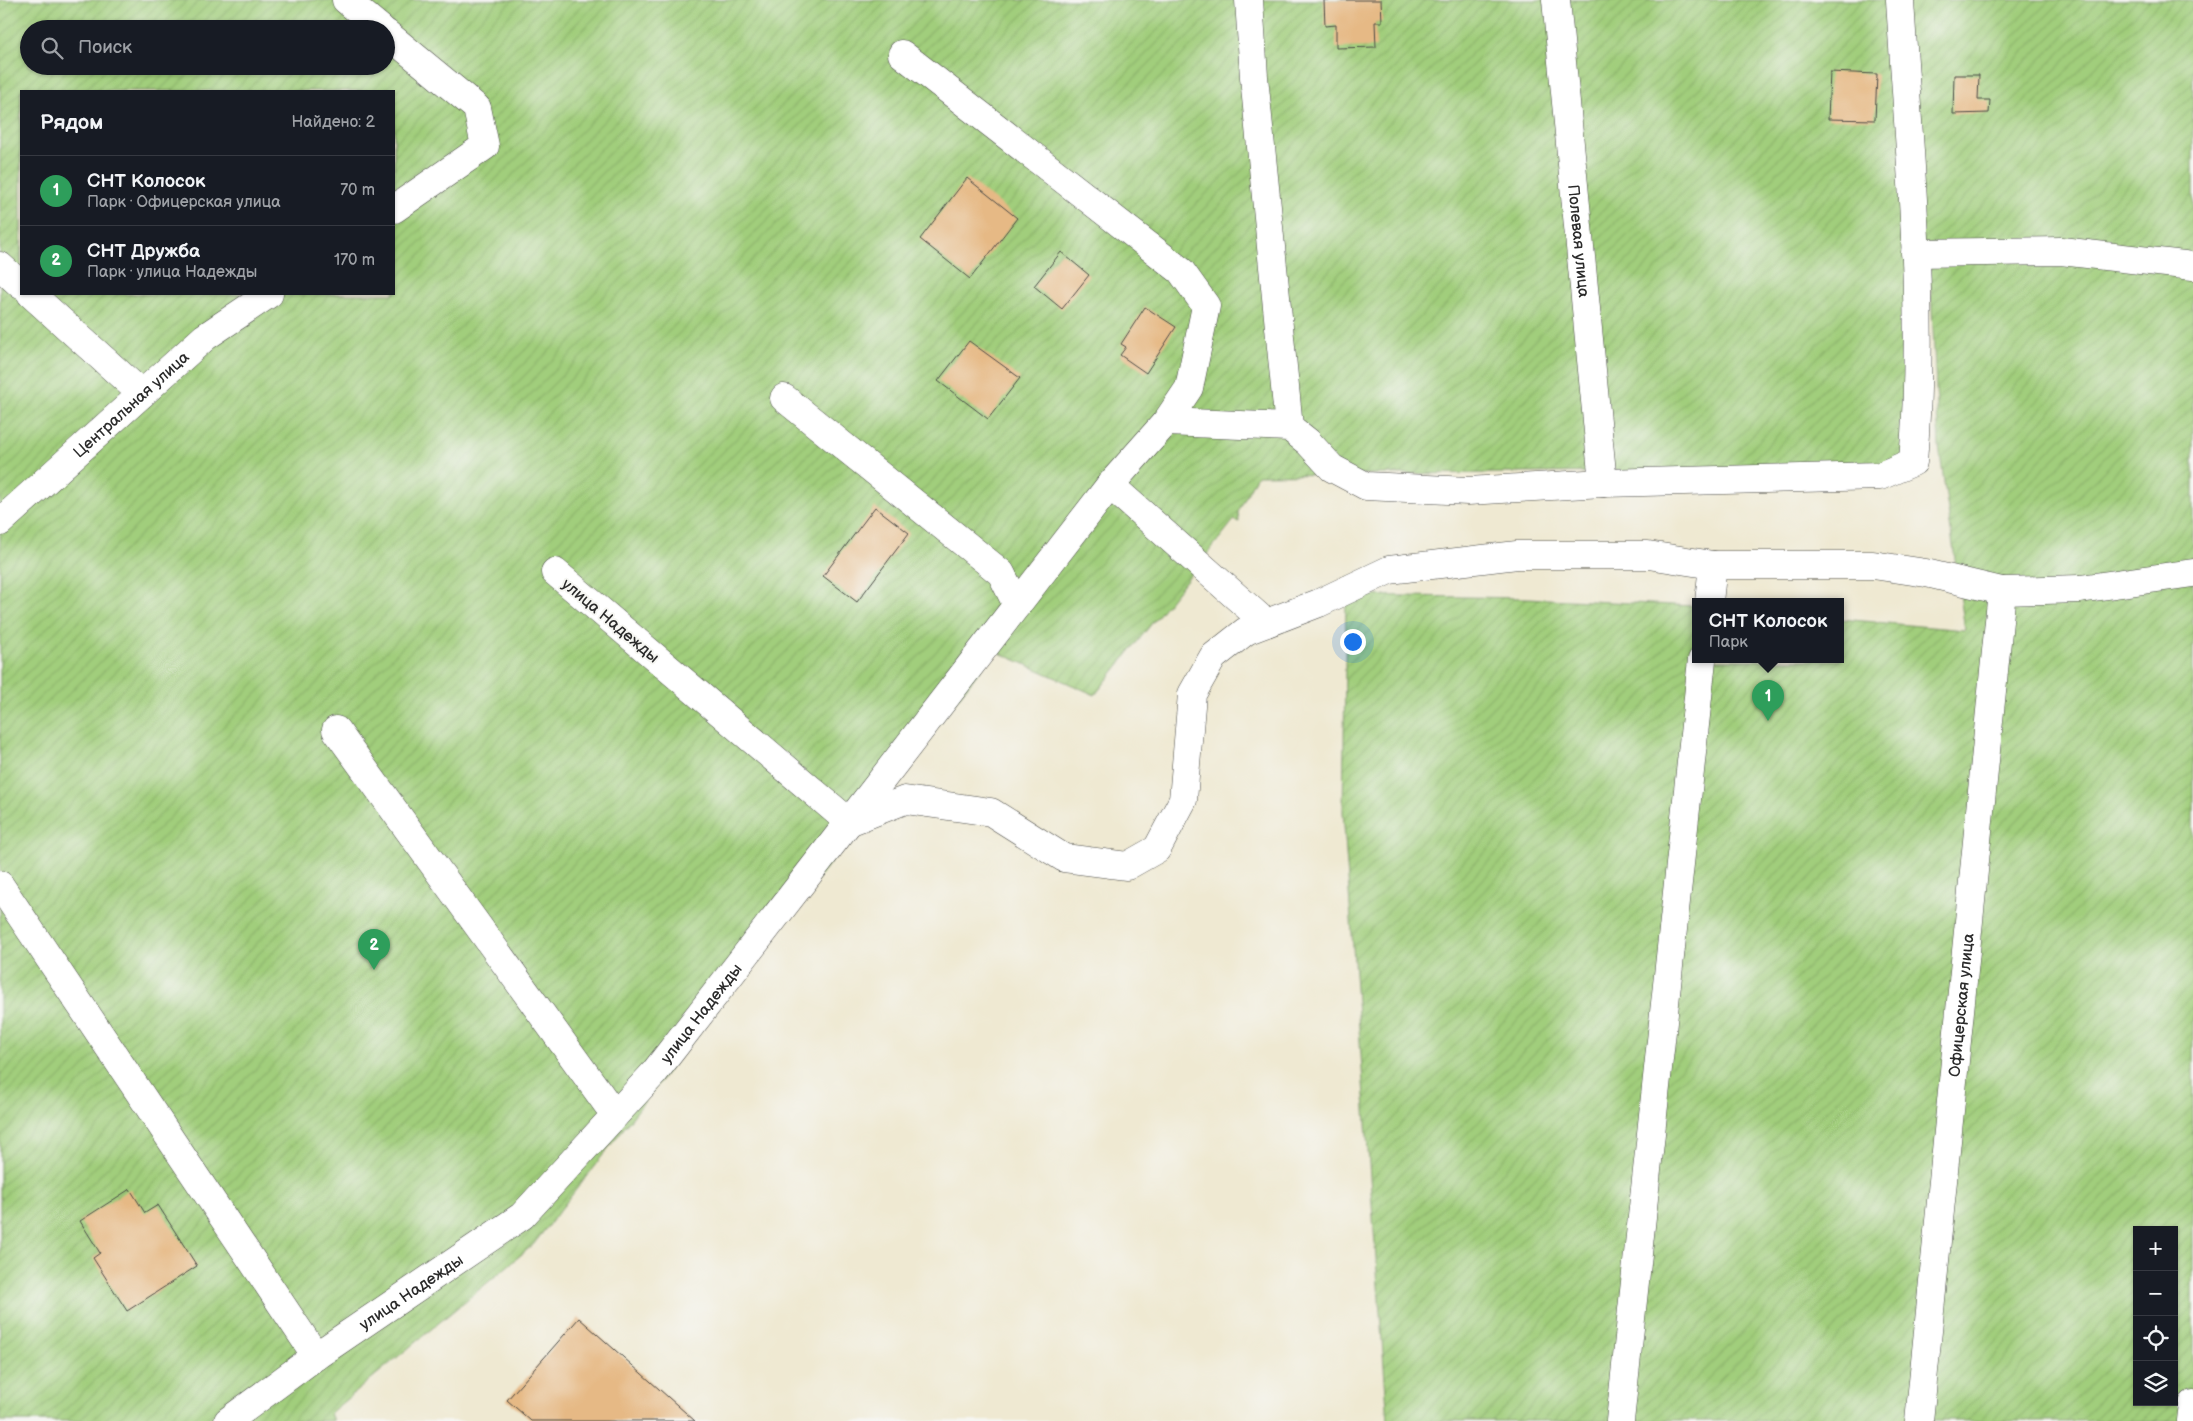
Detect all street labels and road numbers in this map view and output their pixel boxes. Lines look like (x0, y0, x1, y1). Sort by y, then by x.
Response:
street label: Полевая улица (1563, 184, 1593, 299)
street label: Центральная улица (70, 348, 194, 462)
street label: улица Надежды (558, 575, 662, 667)
street label: Офицерская улица (1945, 932, 1979, 1078)
street label: улица Надежды (657, 960, 746, 1068)
street label: улица Надежды (356, 1251, 467, 1335)

